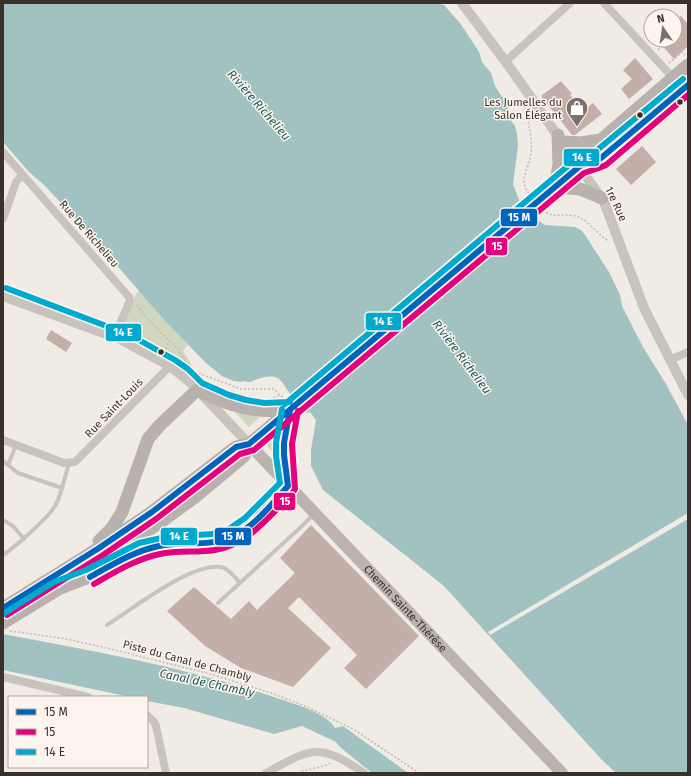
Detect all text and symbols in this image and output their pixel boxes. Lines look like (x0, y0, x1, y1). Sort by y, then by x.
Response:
north arrow (643, 8, 683, 48)
text: N (656, 12, 666, 26)
water label: Rivière Richelieu (225, 67, 293, 143)
shop icon: Les Jumelles du Salon Élégant (564, 95, 590, 128)
place label: Les Jumelles du Salon Élégant (484, 96, 562, 122)
unlabelled marker (675, 97, 685, 107)
unlabelled marker (635, 110, 645, 120)
line badge: 14 E (563, 148, 600, 167)
text: 14 E (572, 151, 592, 164)
street label: 1re Rue (602, 185, 630, 223)
street label: Rue De Richelieu (56, 198, 122, 270)
line badge: 15 M (500, 208, 538, 227)
text: 15 M (508, 211, 530, 224)
line badge: 15 (485, 237, 508, 256)
text: 15 (492, 240, 503, 253)
line badge: 14 E (365, 312, 402, 331)
text: 14 E (373, 315, 393, 328)
water label: Rivière Richelieu (430, 317, 494, 397)
line badge: 14 E (105, 323, 142, 342)
text: 14 E (113, 326, 133, 339)
unlabelled marker (156, 347, 166, 357)
street label: Rue Saint-Louis (82, 376, 146, 440)
line badge: 15 (273, 492, 296, 511)
text: 15 (280, 495, 291, 508)
line badge: 14 E (160, 527, 198, 546)
line badge: 15 M (214, 527, 252, 546)
text: 14 E (169, 530, 189, 543)
text: 15 M (222, 530, 244, 543)
street label: Chemin Sainte-Thérèse (361, 562, 450, 655)
street label: Piste du Canal de Chambly (121, 638, 253, 684)
water label: Canal de Chambly (158, 666, 256, 700)
legend (8, 696, 148, 768)
text: 15 M (44, 705, 68, 719)
text: 15 (44, 725, 55, 739)
text: 14 E (44, 745, 65, 759)

